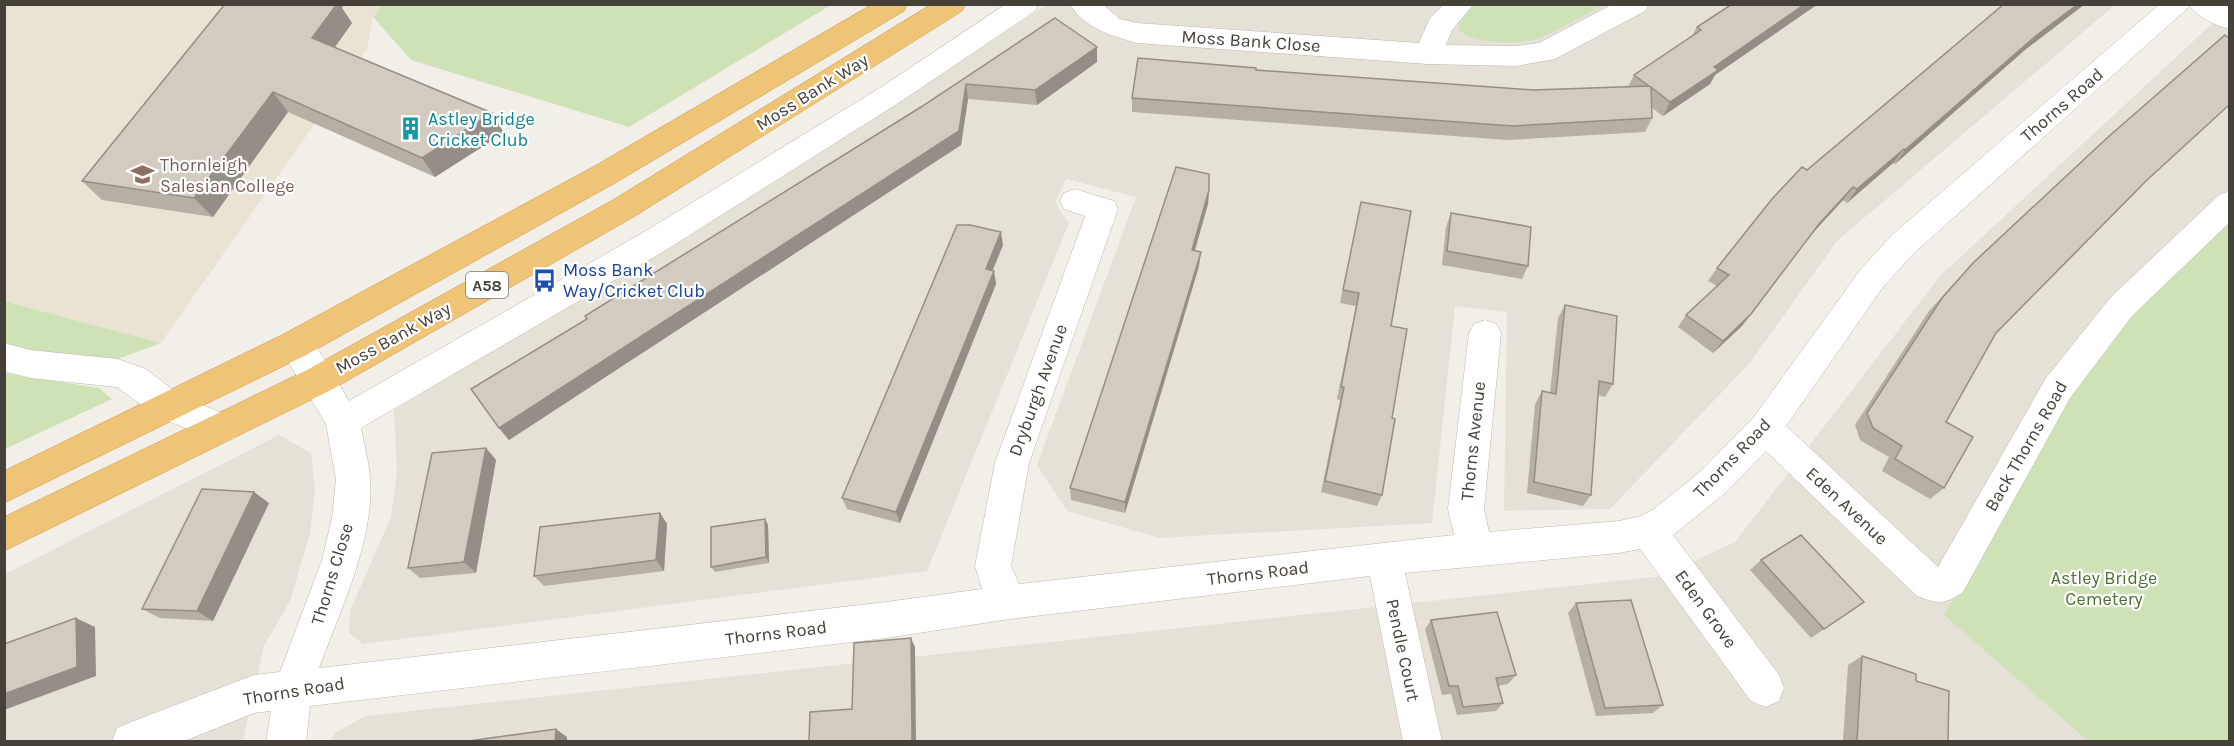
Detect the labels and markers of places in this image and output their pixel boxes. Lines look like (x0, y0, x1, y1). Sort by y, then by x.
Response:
place label: Astley Bridge Cricket Club (428, 108, 535, 151)
building icon: Astley Bridge Cricket Club (397, 116, 423, 142)
place label: Thornleigh Salesian College (160, 154, 295, 197)
school or university icon: Thornleigh Salesian College (129, 162, 155, 188)
place label: Moss Bank Way/Cricket Club (563, 259, 705, 302)
bus stop icon: Moss Bank Way/Cricket Club (532, 267, 558, 293)

